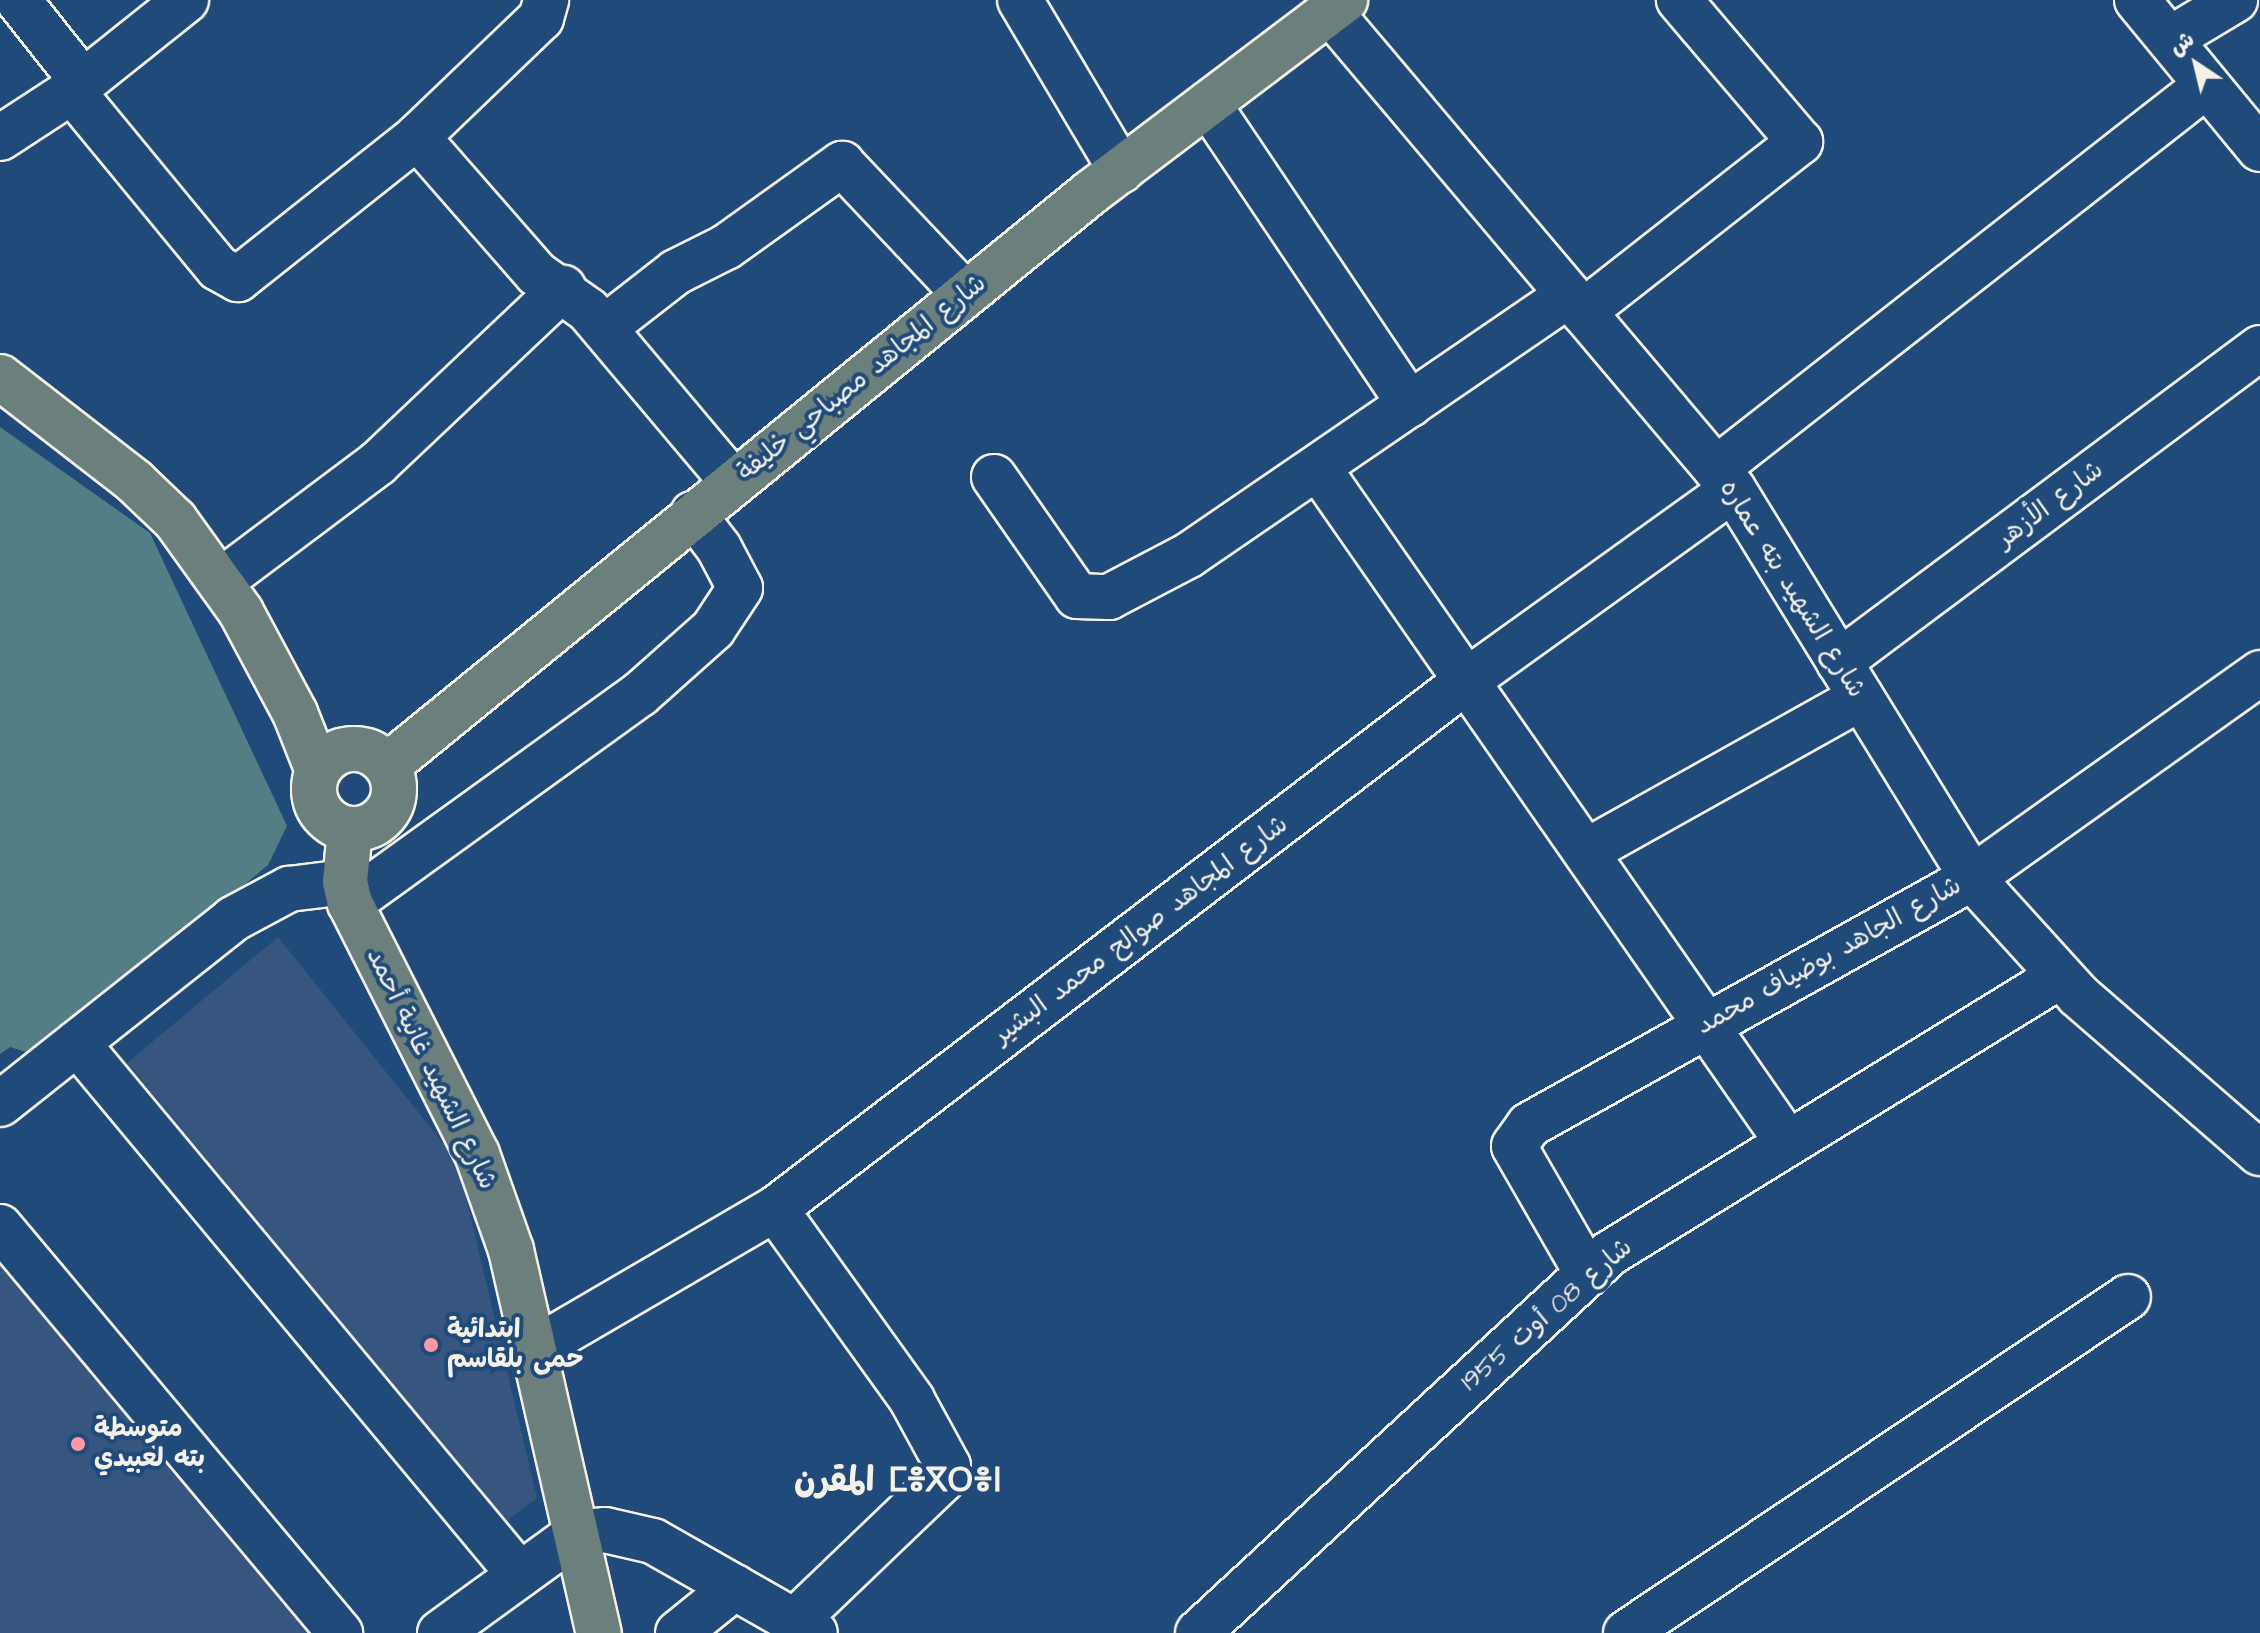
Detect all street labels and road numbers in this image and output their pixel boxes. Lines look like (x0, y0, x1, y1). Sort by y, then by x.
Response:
street label: شارع المجاهد مصباحي خليفة (731, 268, 993, 488)
street label: شارع الأزهر (1990, 455, 2110, 555)
street label: شارع الشهيد بته عماره (1712, 474, 1872, 704)
street label: شارع المجاهد صوالح محمد البشير (988, 809, 1294, 1051)
street label: شارع الجاهد بوضياف محمد (1691, 870, 1967, 1042)
street label: شارع الشهيد غانية أحمد (359, 943, 503, 1195)
street label: شارع 08 أوت 1955 (1455, 1232, 1639, 1398)

